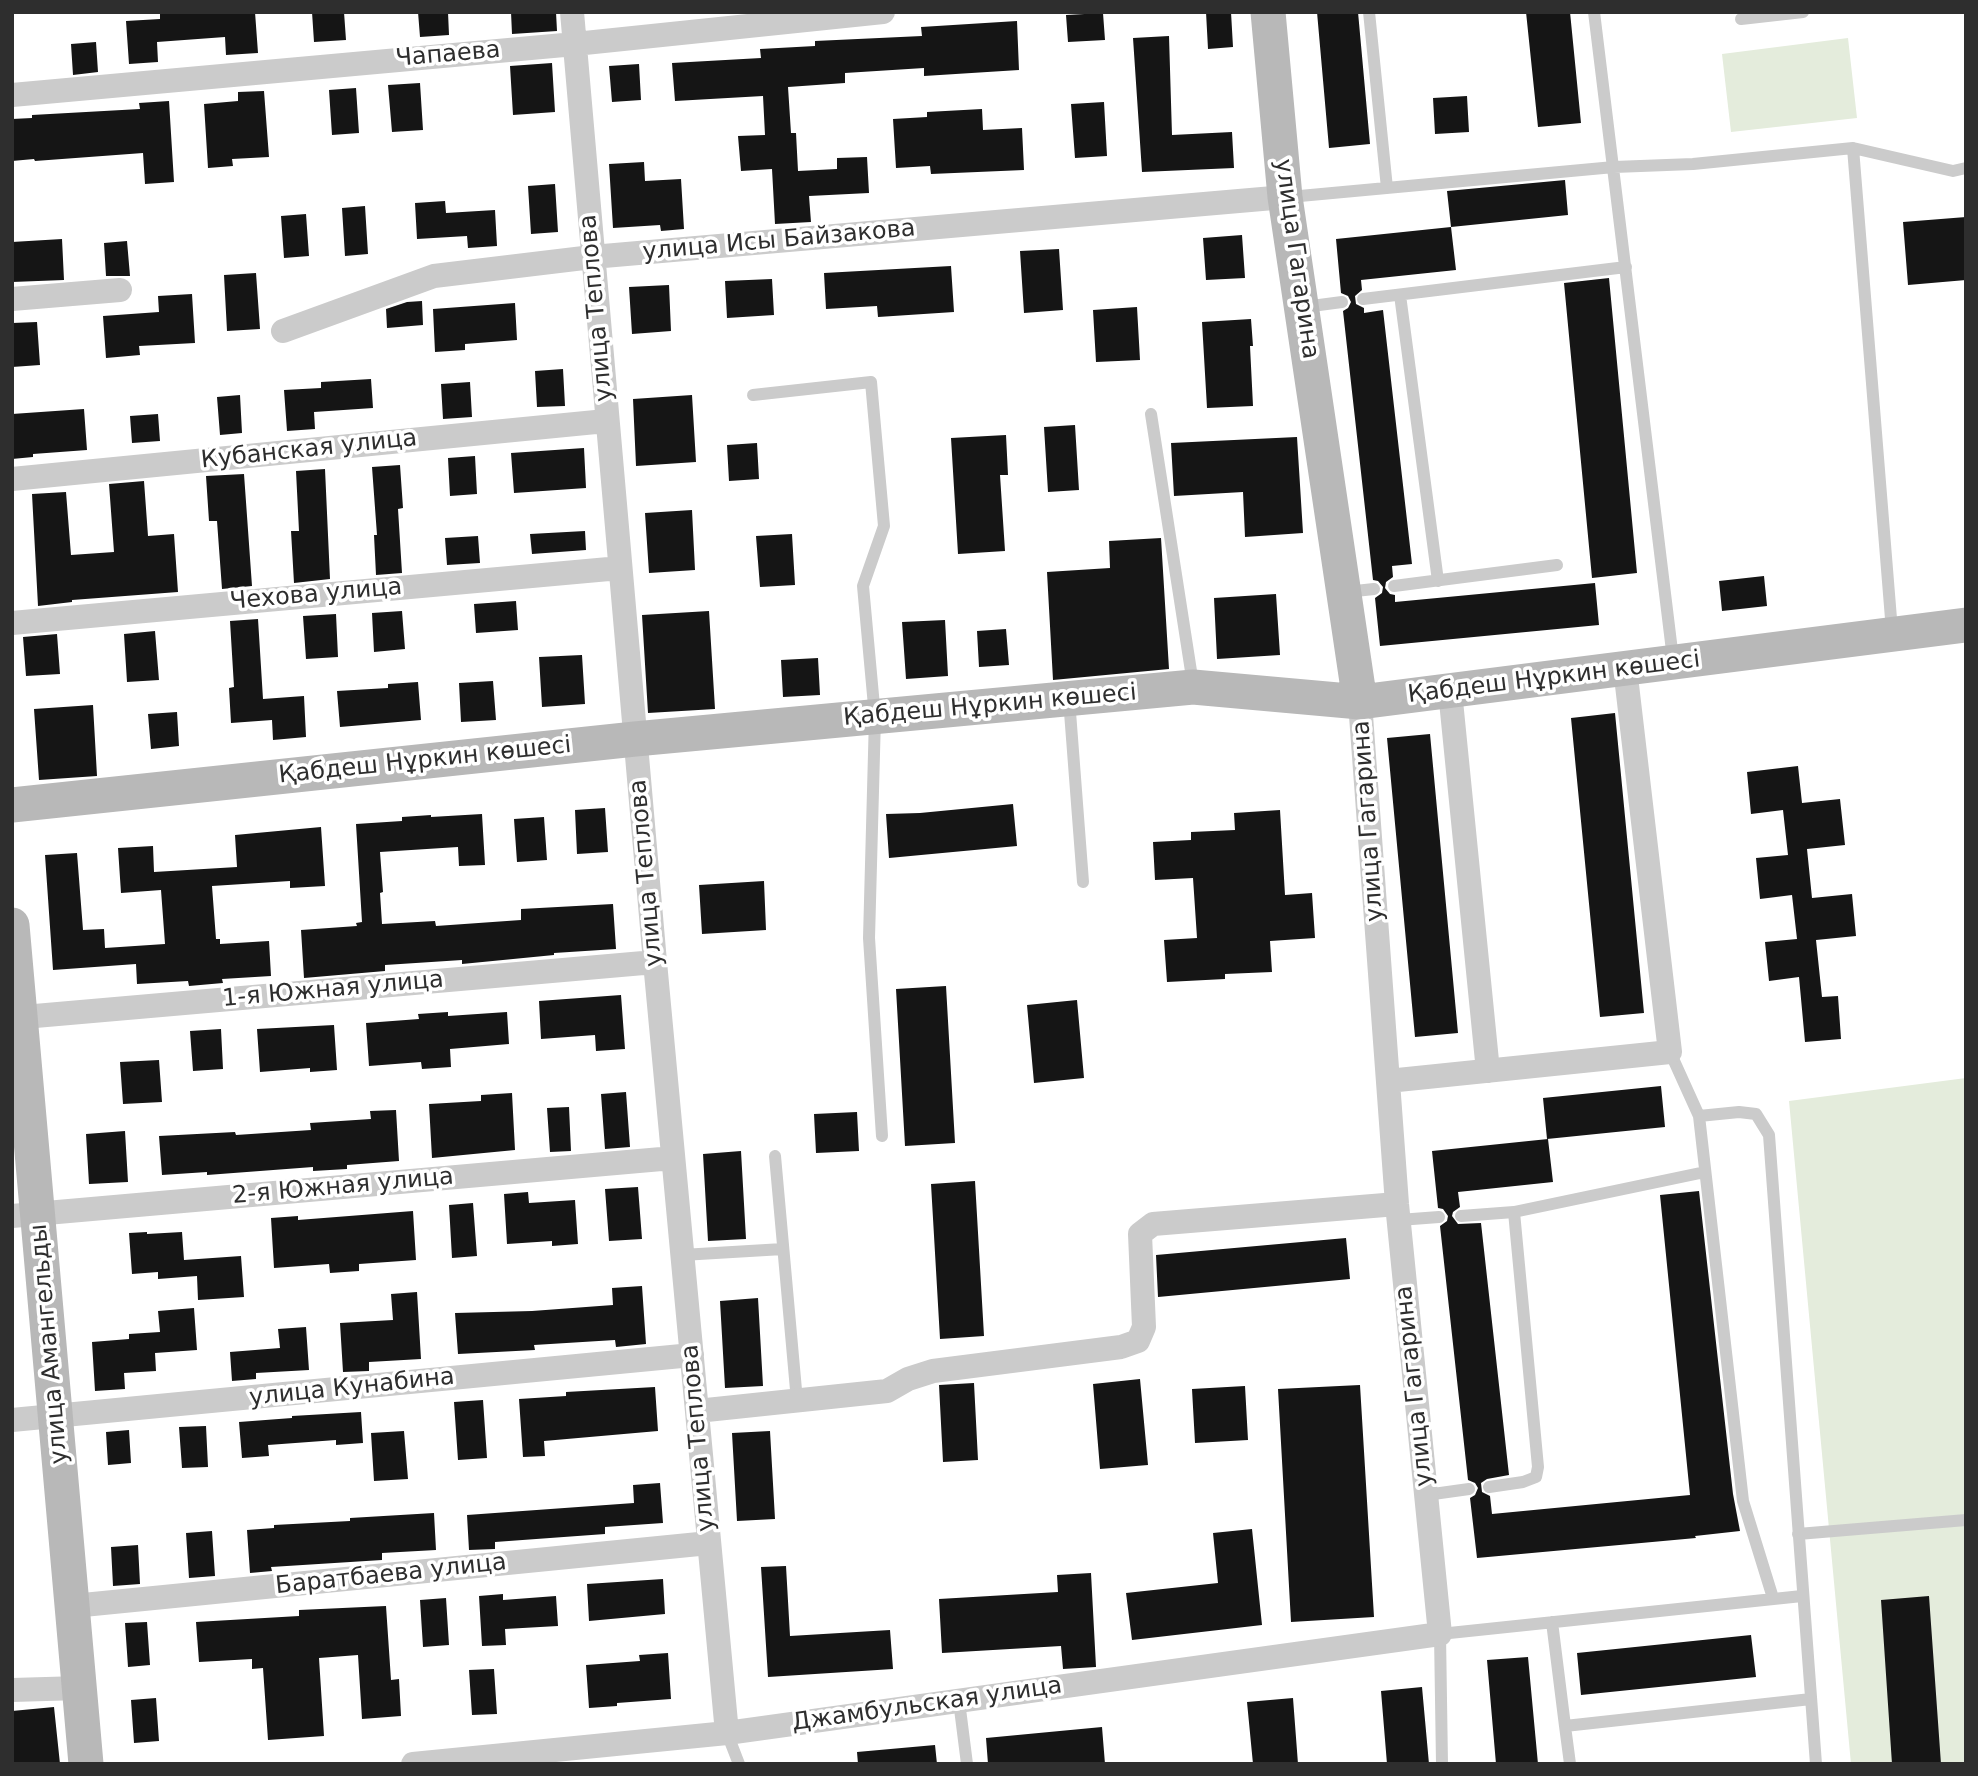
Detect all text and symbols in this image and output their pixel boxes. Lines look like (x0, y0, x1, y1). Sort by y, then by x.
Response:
street label: Чапаева (394, 36, 502, 74)
street label: улица Гагарина (1268, 157, 1324, 361)
street label: улица Теплова (574, 213, 620, 403)
street label: улица Исы Байзакова (641, 215, 917, 267)
street label: Кубанская улица (200, 424, 418, 476)
street label: Чехова улица (229, 573, 403, 617)
street label: Қабдеш Нұркин көшесі (1406, 646, 1702, 710)
street label: Қабдеш Нұркин көшесі (842, 679, 1138, 733)
street label: улица Гагарина (1348, 719, 1390, 923)
street label: Қабдеш Нұркин көшесі (277, 731, 573, 791)
street label: улица Теплова (624, 778, 670, 968)
street label: 1-я Южная улица (221, 966, 445, 1014)
street label: 2-я Южная улица (231, 1163, 455, 1211)
street label: улица Амангельды (25, 1223, 75, 1465)
street label: улица Гагарина (1390, 1284, 1440, 1488)
street label: улица Теплова (676, 1343, 722, 1533)
street label: улица Кунабина (248, 1363, 456, 1413)
street label: Баратбаева улица (274, 1549, 508, 1601)
street label: Джамбульская улица (790, 1672, 1064, 1738)

